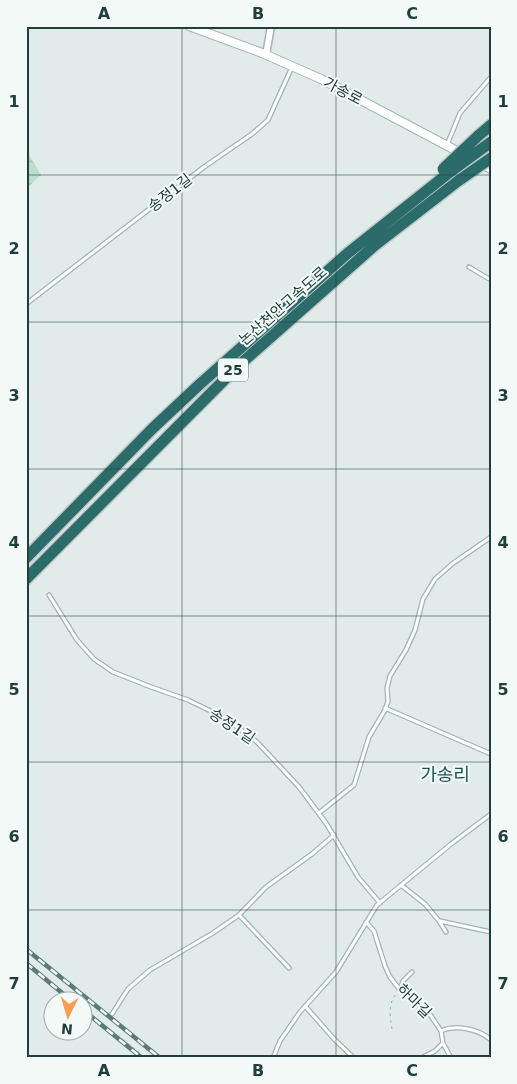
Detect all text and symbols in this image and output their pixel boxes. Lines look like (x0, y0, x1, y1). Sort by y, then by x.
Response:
text: A (98, 4, 111, 23)
text: B (252, 4, 264, 23)
text: C (406, 4, 418, 23)
street label: 가송로 (320, 73, 366, 109)
text: 1 (8, 92, 20, 111)
text: 1 (497, 92, 509, 111)
street label: 송정1길 (144, 170, 196, 216)
text: 2 (8, 239, 20, 258)
text: 2 (497, 239, 509, 258)
street label: 논산천안고속도로 (235, 263, 331, 349)
road number: 25 (218, 358, 248, 382)
text: 3 (8, 386, 20, 405)
text: 3 (497, 386, 509, 405)
text: 4 (8, 533, 20, 552)
text: 4 (497, 533, 509, 552)
text: 5 (8, 680, 20, 699)
text: 5 (497, 680, 509, 699)
street label: 송정1길 (206, 704, 258, 748)
district label: 가송리 (420, 764, 470, 785)
text: 6 (8, 827, 20, 846)
text: 6 (497, 827, 509, 846)
text: 7 (8, 974, 20, 993)
text: 7 (497, 974, 509, 993)
street label: 하마길 (393, 980, 435, 1022)
north arrow (42, 992, 92, 1042)
text: N (60, 1020, 73, 1037)
text: A (98, 1061, 111, 1080)
text: B (252, 1061, 264, 1080)
text: C (406, 1061, 418, 1080)

